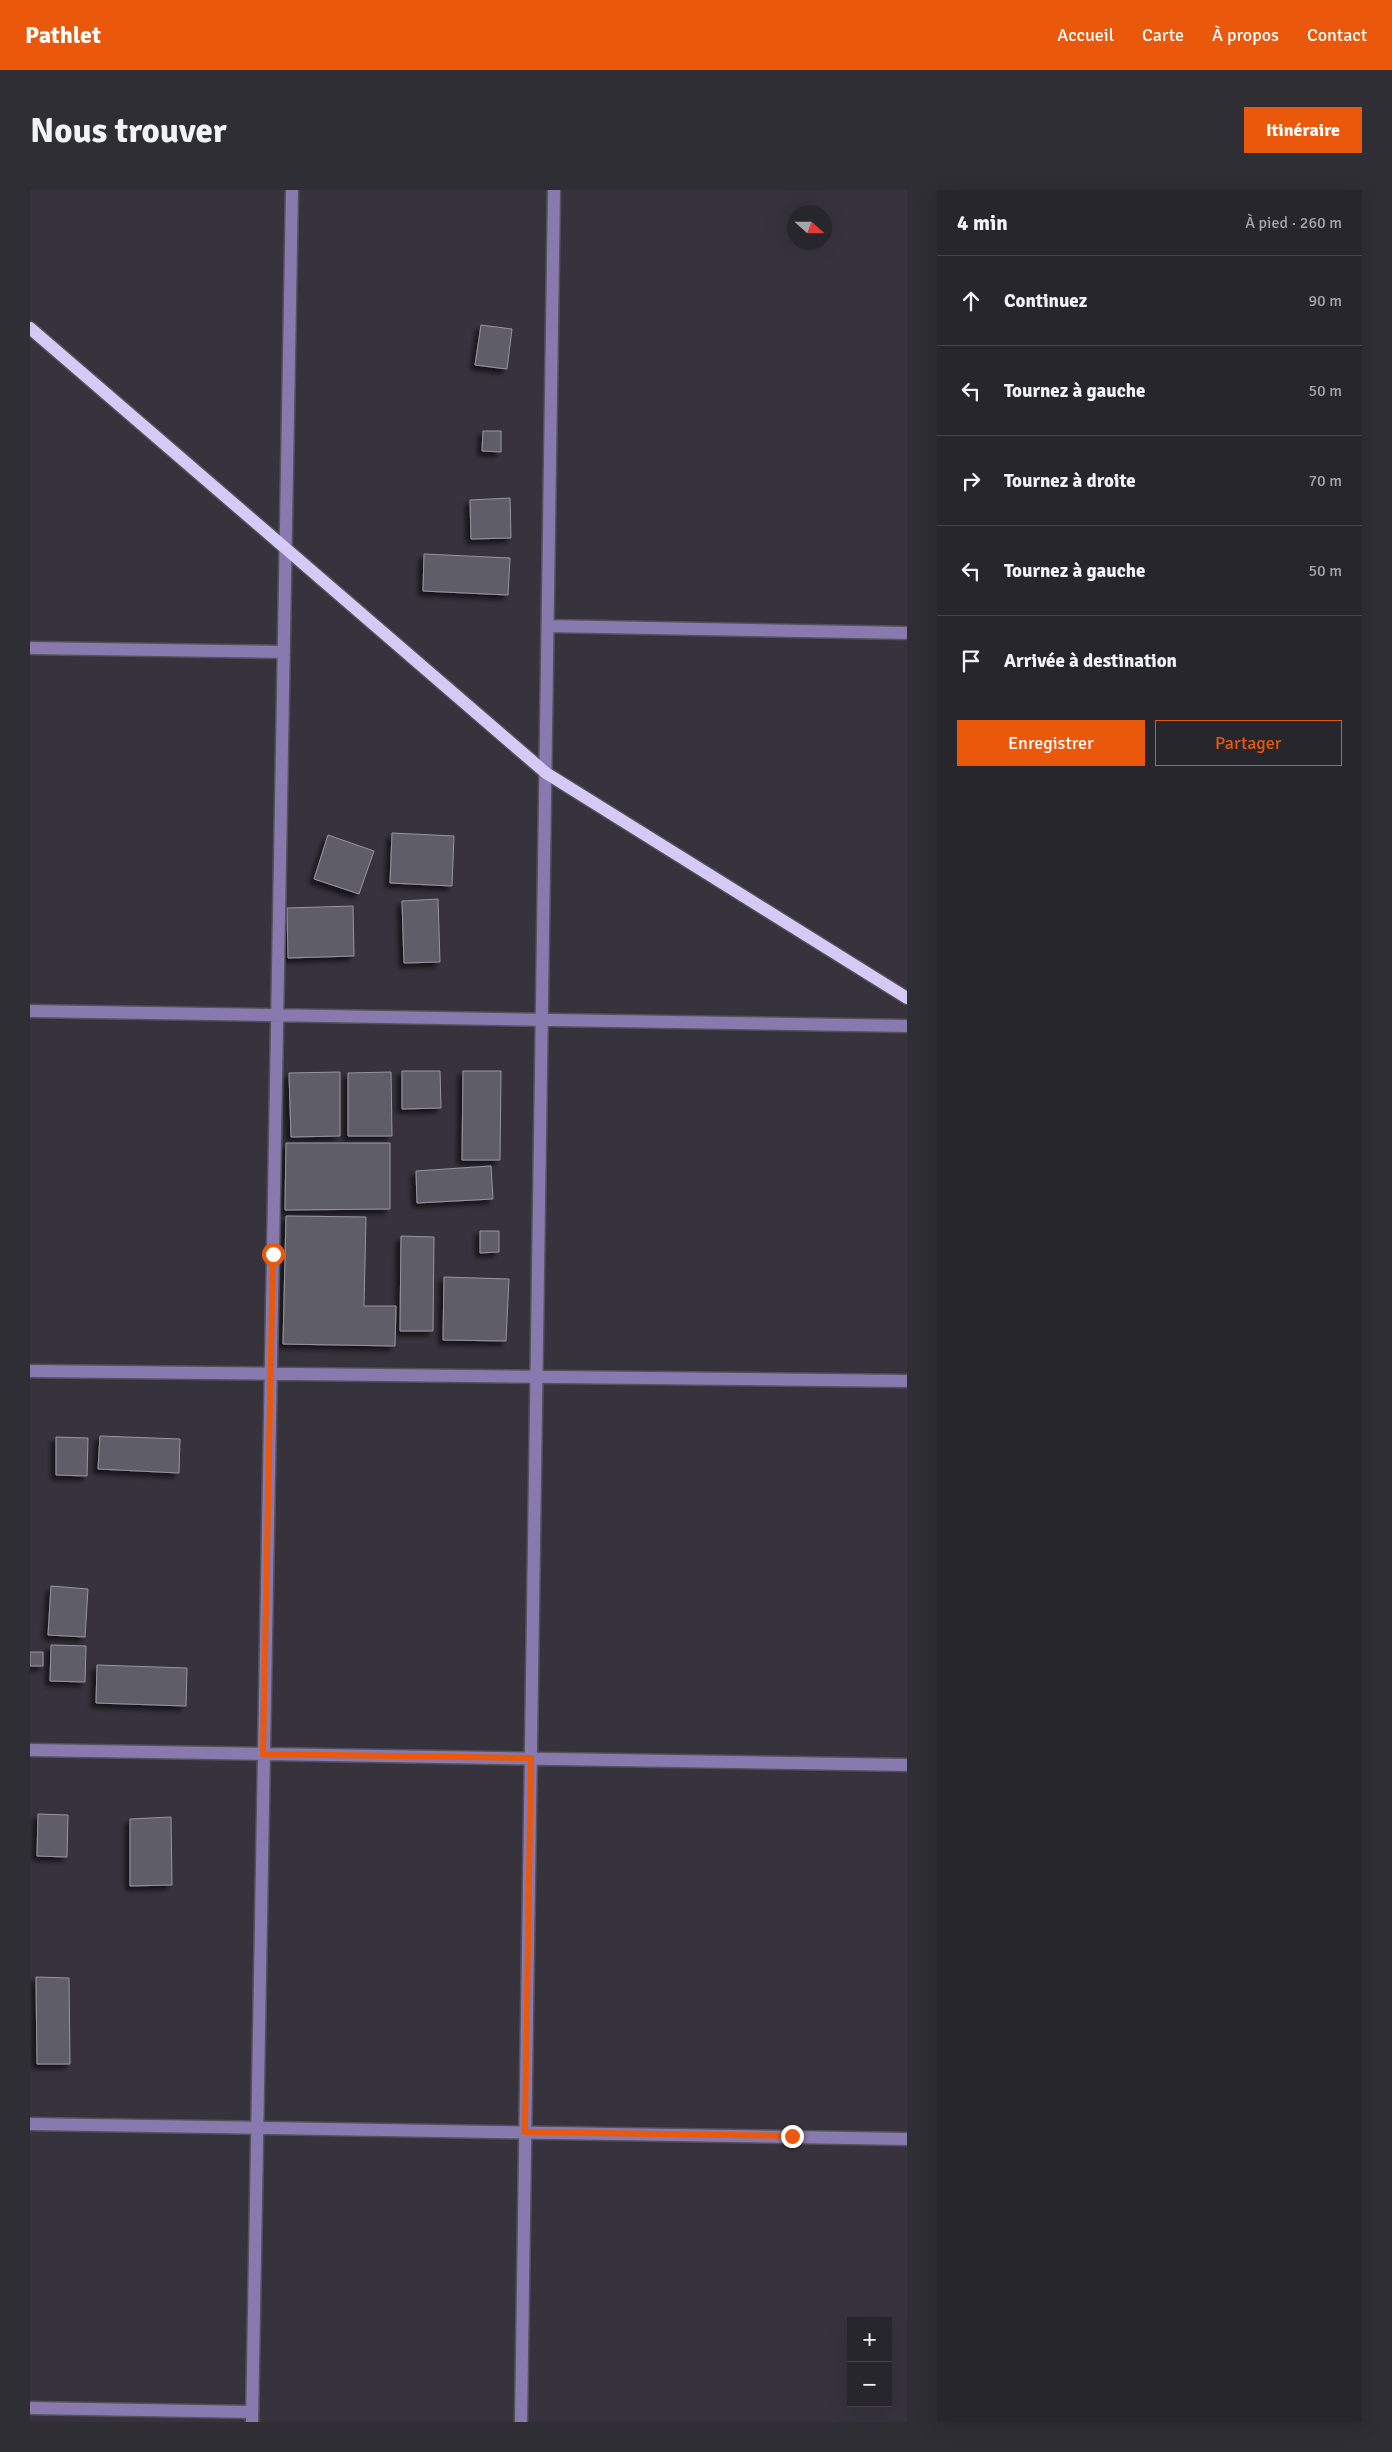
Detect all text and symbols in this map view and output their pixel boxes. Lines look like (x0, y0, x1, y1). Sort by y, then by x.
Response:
text: Pathlet (25, 20, 101, 50)
text: Accueil (1057, 24, 1114, 46)
text: Carte (1142, 24, 1184, 46)
text: À propos (1212, 24, 1279, 46)
text: Contact (1307, 24, 1367, 46)
button: Itinéraire (1244, 107, 1362, 153)
text: Nous trouver (30, 109, 227, 152)
north arrow (787, 205, 832, 250)
text: 4 min (957, 210, 1008, 236)
text: À pied · 260 m (1245, 213, 1342, 233)
icon: ahead (957, 287, 985, 315)
text: Continuez (1004, 289, 1087, 313)
text: 90 m (1308, 291, 1342, 311)
icon: left (957, 377, 985, 405)
text: Tournez à gauche (1004, 379, 1145, 403)
text: 50 m (1308, 381, 1342, 401)
icon: right (957, 467, 985, 495)
text: Tournez à droite (1004, 469, 1136, 493)
text: 70 m (1308, 471, 1342, 491)
icon: left (957, 557, 985, 585)
text: Tournez à gauche (1004, 559, 1145, 583)
text: 50 m (1308, 561, 1342, 581)
icon: arrive (957, 647, 985, 675)
text: Arrivée à destination (1004, 649, 1177, 673)
button: Enregistrer (957, 720, 1145, 766)
button: Partager (1155, 720, 1342, 766)
route start (262, 1243, 285, 1266)
route end (781, 2125, 804, 2148)
map controls (847, 2317, 892, 2407)
button: + (847, 2317, 892, 2362)
button: − (847, 2362, 892, 2407)

